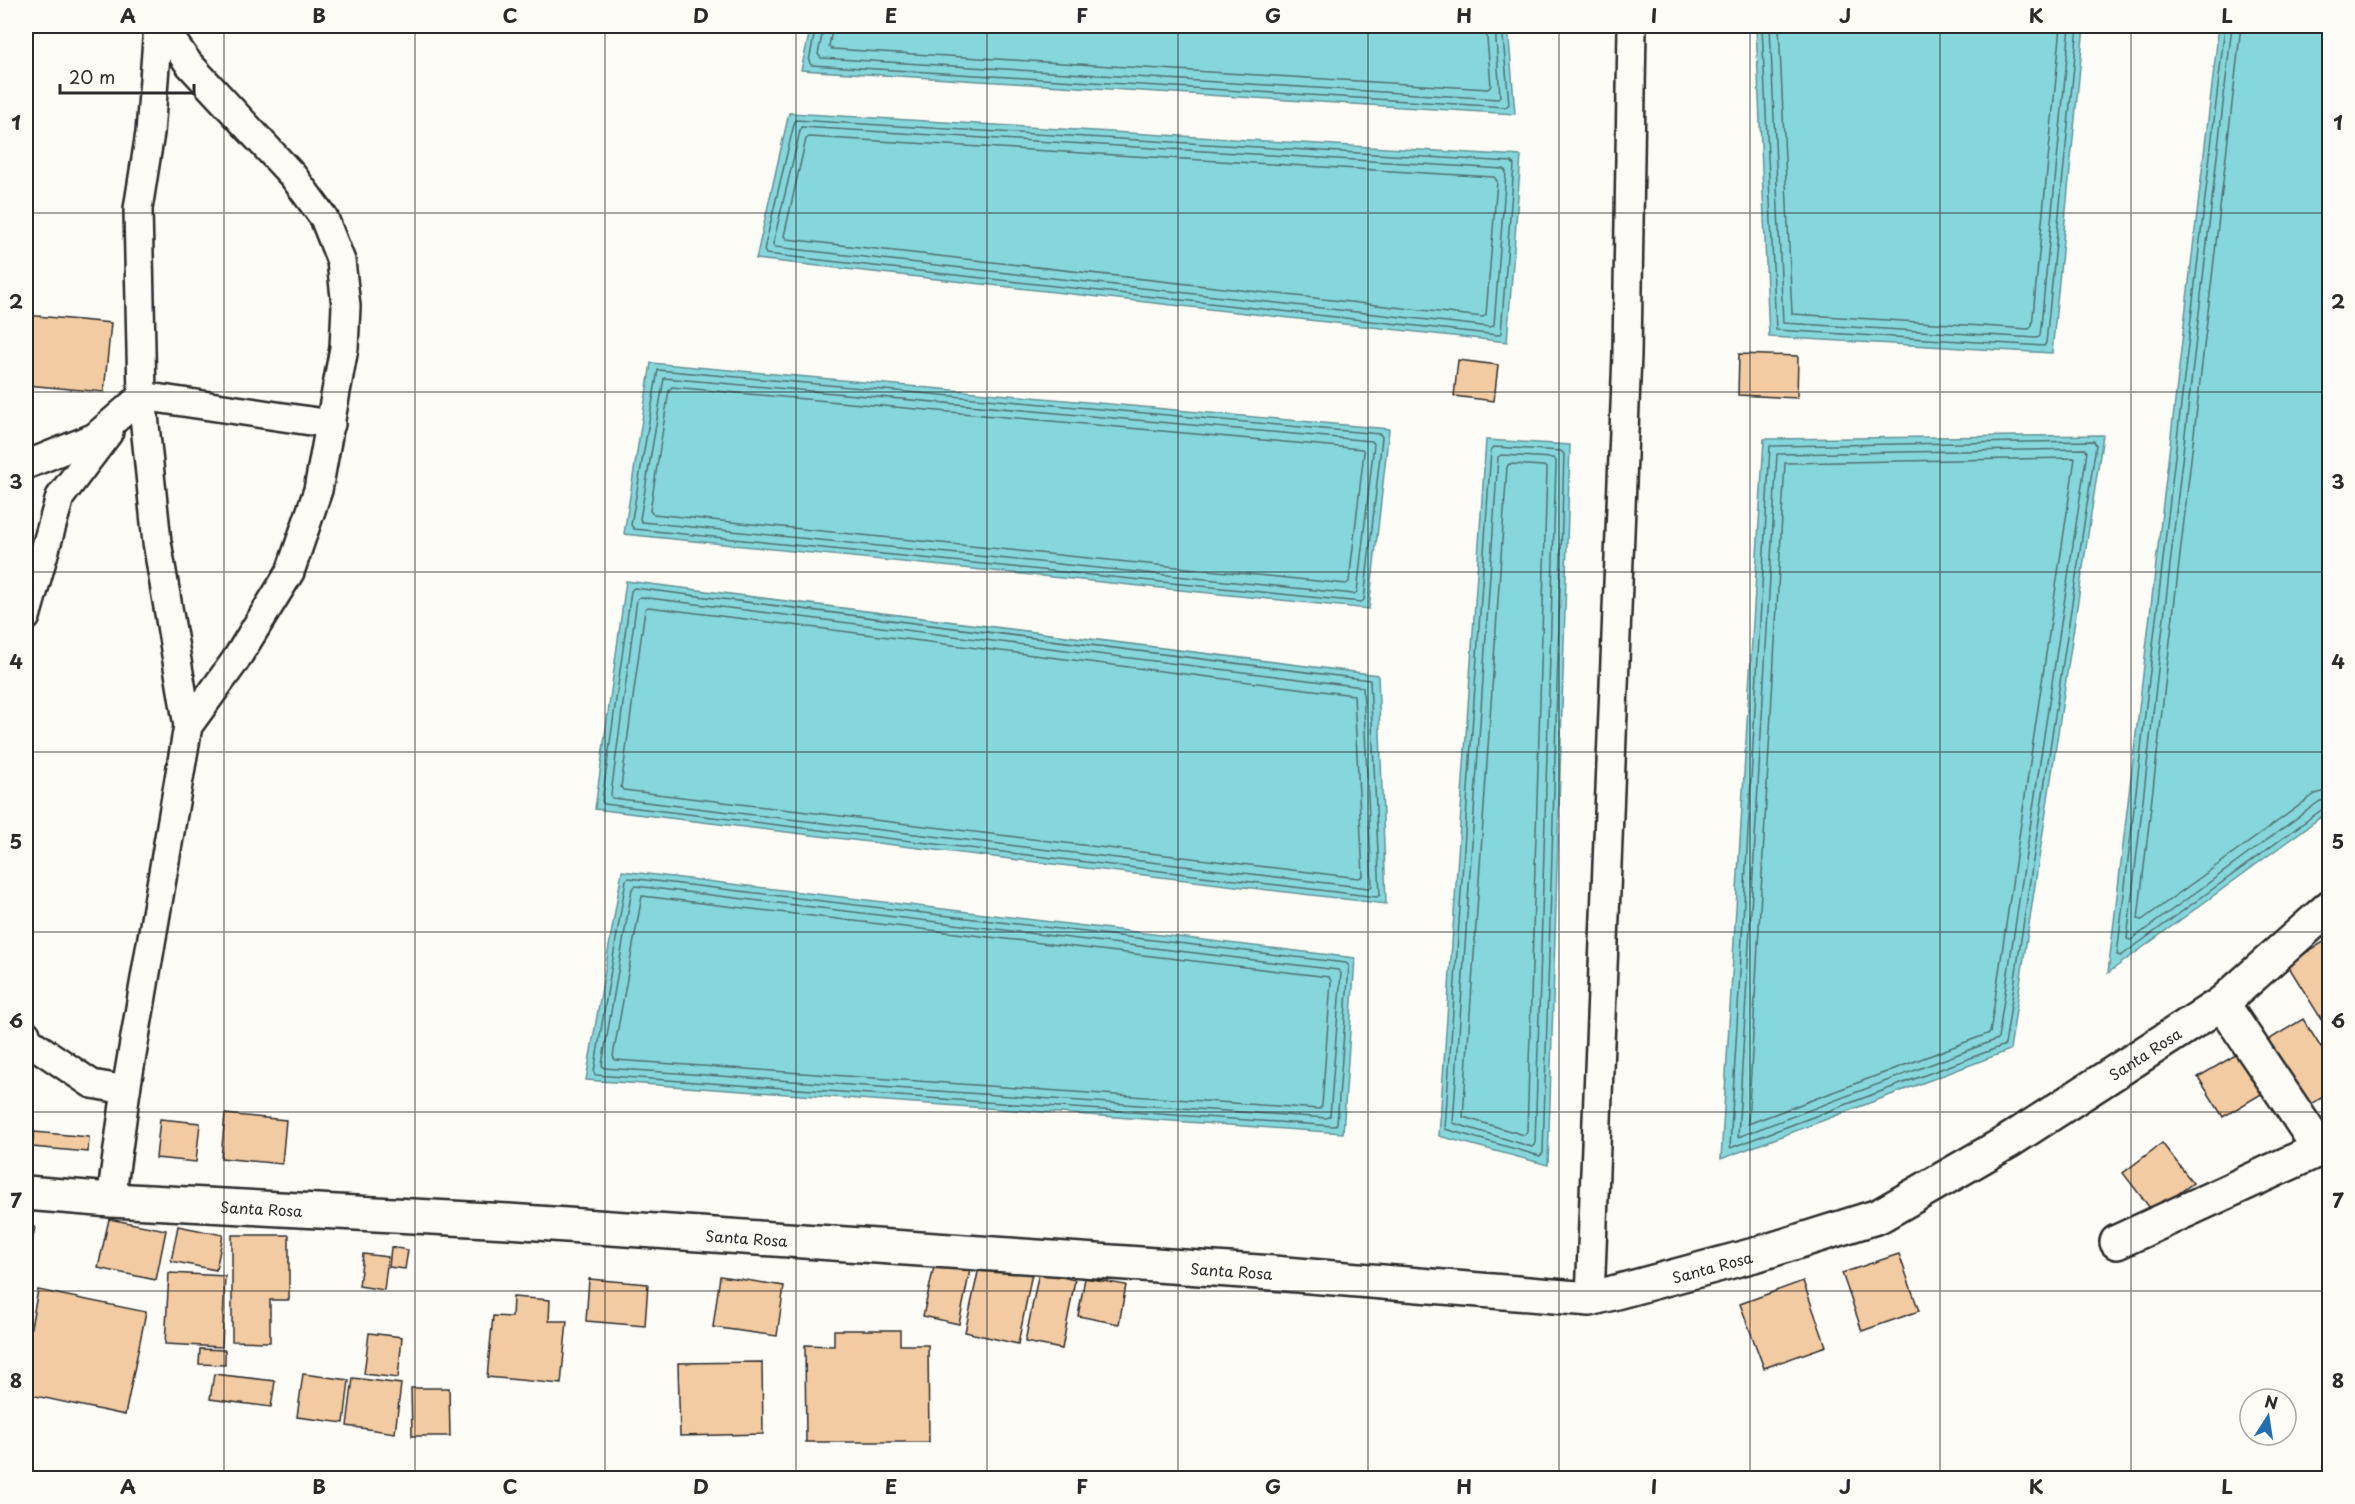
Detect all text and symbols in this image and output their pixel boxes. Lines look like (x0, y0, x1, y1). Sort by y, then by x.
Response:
text: A (120, 0, 136, 30)
text: B (312, 0, 326, 30)
text: C (502, 0, 518, 30)
text: D (693, 0, 709, 30)
text: E (885, 0, 897, 30)
text: F (1076, 0, 1088, 30)
text: G (1265, 0, 1281, 30)
text: H (1456, 0, 1472, 30)
text: I (1651, 0, 1657, 30)
text: J (1839, 0, 1851, 30)
text: K (2029, 0, 2044, 30)
text: L (2221, 0, 2233, 30)
scale bar (60, 57, 194, 95)
text: 20 m (69, 63, 115, 90)
text: 1 (11, 107, 21, 137)
text: 1 (2333, 107, 2343, 137)
text: 2 (9, 286, 23, 316)
text: 2 (2331, 286, 2345, 316)
text: 3 (9, 466, 23, 496)
text: 3 (2331, 466, 2345, 496)
text: 4 (9, 646, 23, 676)
text: 4 (2331, 646, 2345, 676)
text: 5 (10, 826, 22, 856)
text: 5 (2332, 826, 2344, 856)
text: 6 (9, 1005, 23, 1035)
text: 6 (2331, 1005, 2345, 1035)
street label: Santa Rosa (2104, 1021, 2186, 1085)
text: 7 (10, 1185, 22, 1215)
text: 7 (2332, 1185, 2344, 1215)
street label: Santa Rosa (220, 1194, 304, 1222)
street label: Santa Rosa (705, 1223, 789, 1252)
street label: Santa Rosa (1669, 1244, 1755, 1288)
street label: Santa Rosa (1190, 1256, 1274, 1284)
text: 8 (10, 1365, 22, 1395)
text: 8 (2332, 1365, 2344, 1395)
north arrow (2238, 1387, 2298, 1447)
text: N (2263, 1388, 2280, 1414)
text: A (120, 1471, 136, 1501)
text: B (312, 1471, 326, 1501)
text: C (502, 1471, 518, 1501)
text: D (693, 1471, 709, 1501)
text: E (885, 1471, 897, 1501)
text: F (1076, 1471, 1088, 1501)
text: G (1265, 1471, 1281, 1501)
text: H (1456, 1471, 1472, 1501)
text: I (1651, 1471, 1657, 1501)
text: J (1839, 1471, 1851, 1501)
text: K (2029, 1471, 2044, 1501)
text: L (2221, 1471, 2233, 1501)

